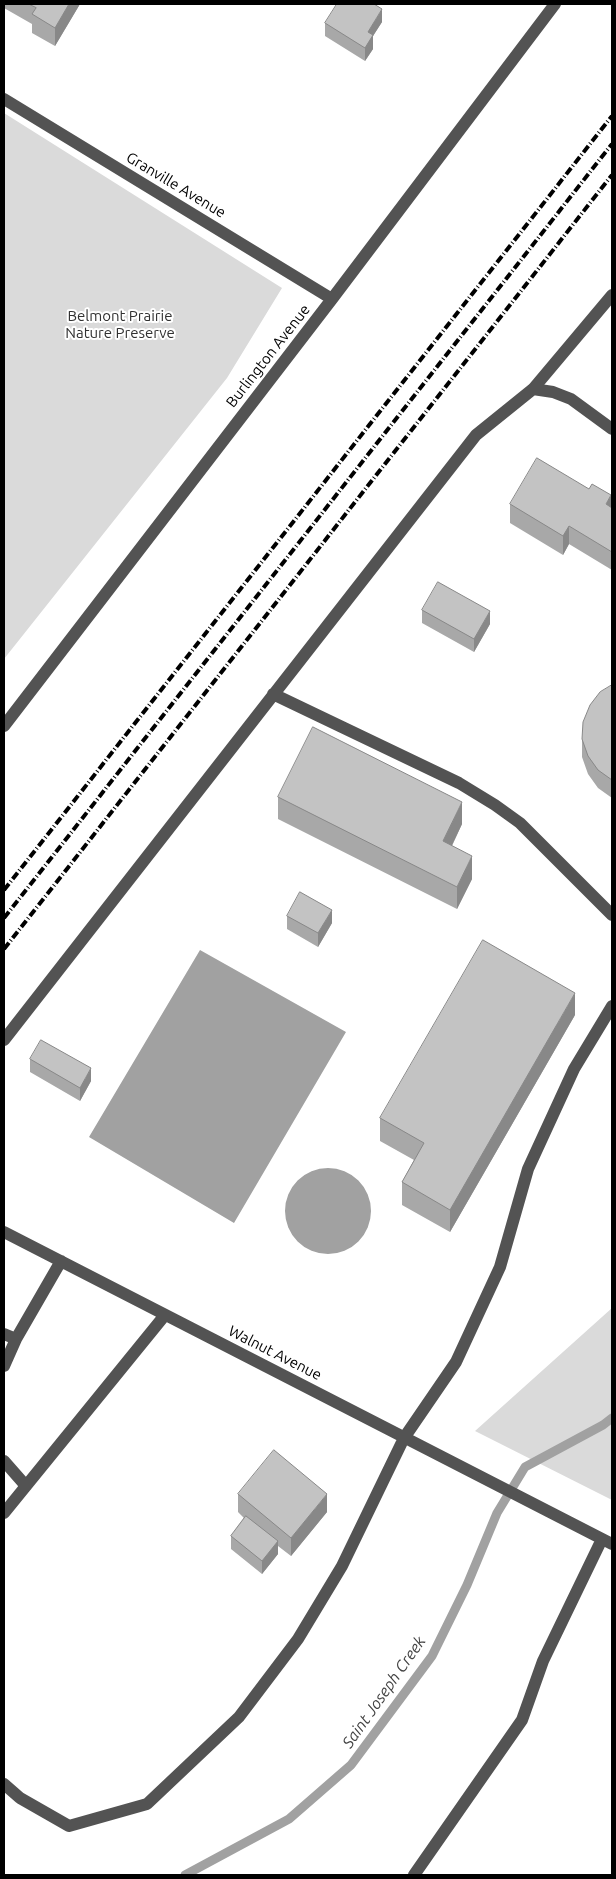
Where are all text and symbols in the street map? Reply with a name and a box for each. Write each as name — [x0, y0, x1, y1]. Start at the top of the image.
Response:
street label: Granville Avenue — [123, 148, 229, 222]
street label: Burlington Avenue — [222, 301, 314, 411]
park label: Belmont Prairie Nature Preserve — [65, 307, 175, 342]
street label: Walnut Avenue — [225, 1322, 325, 1384]
water label: Saint Joseph Creek — [338, 1632, 430, 1752]

